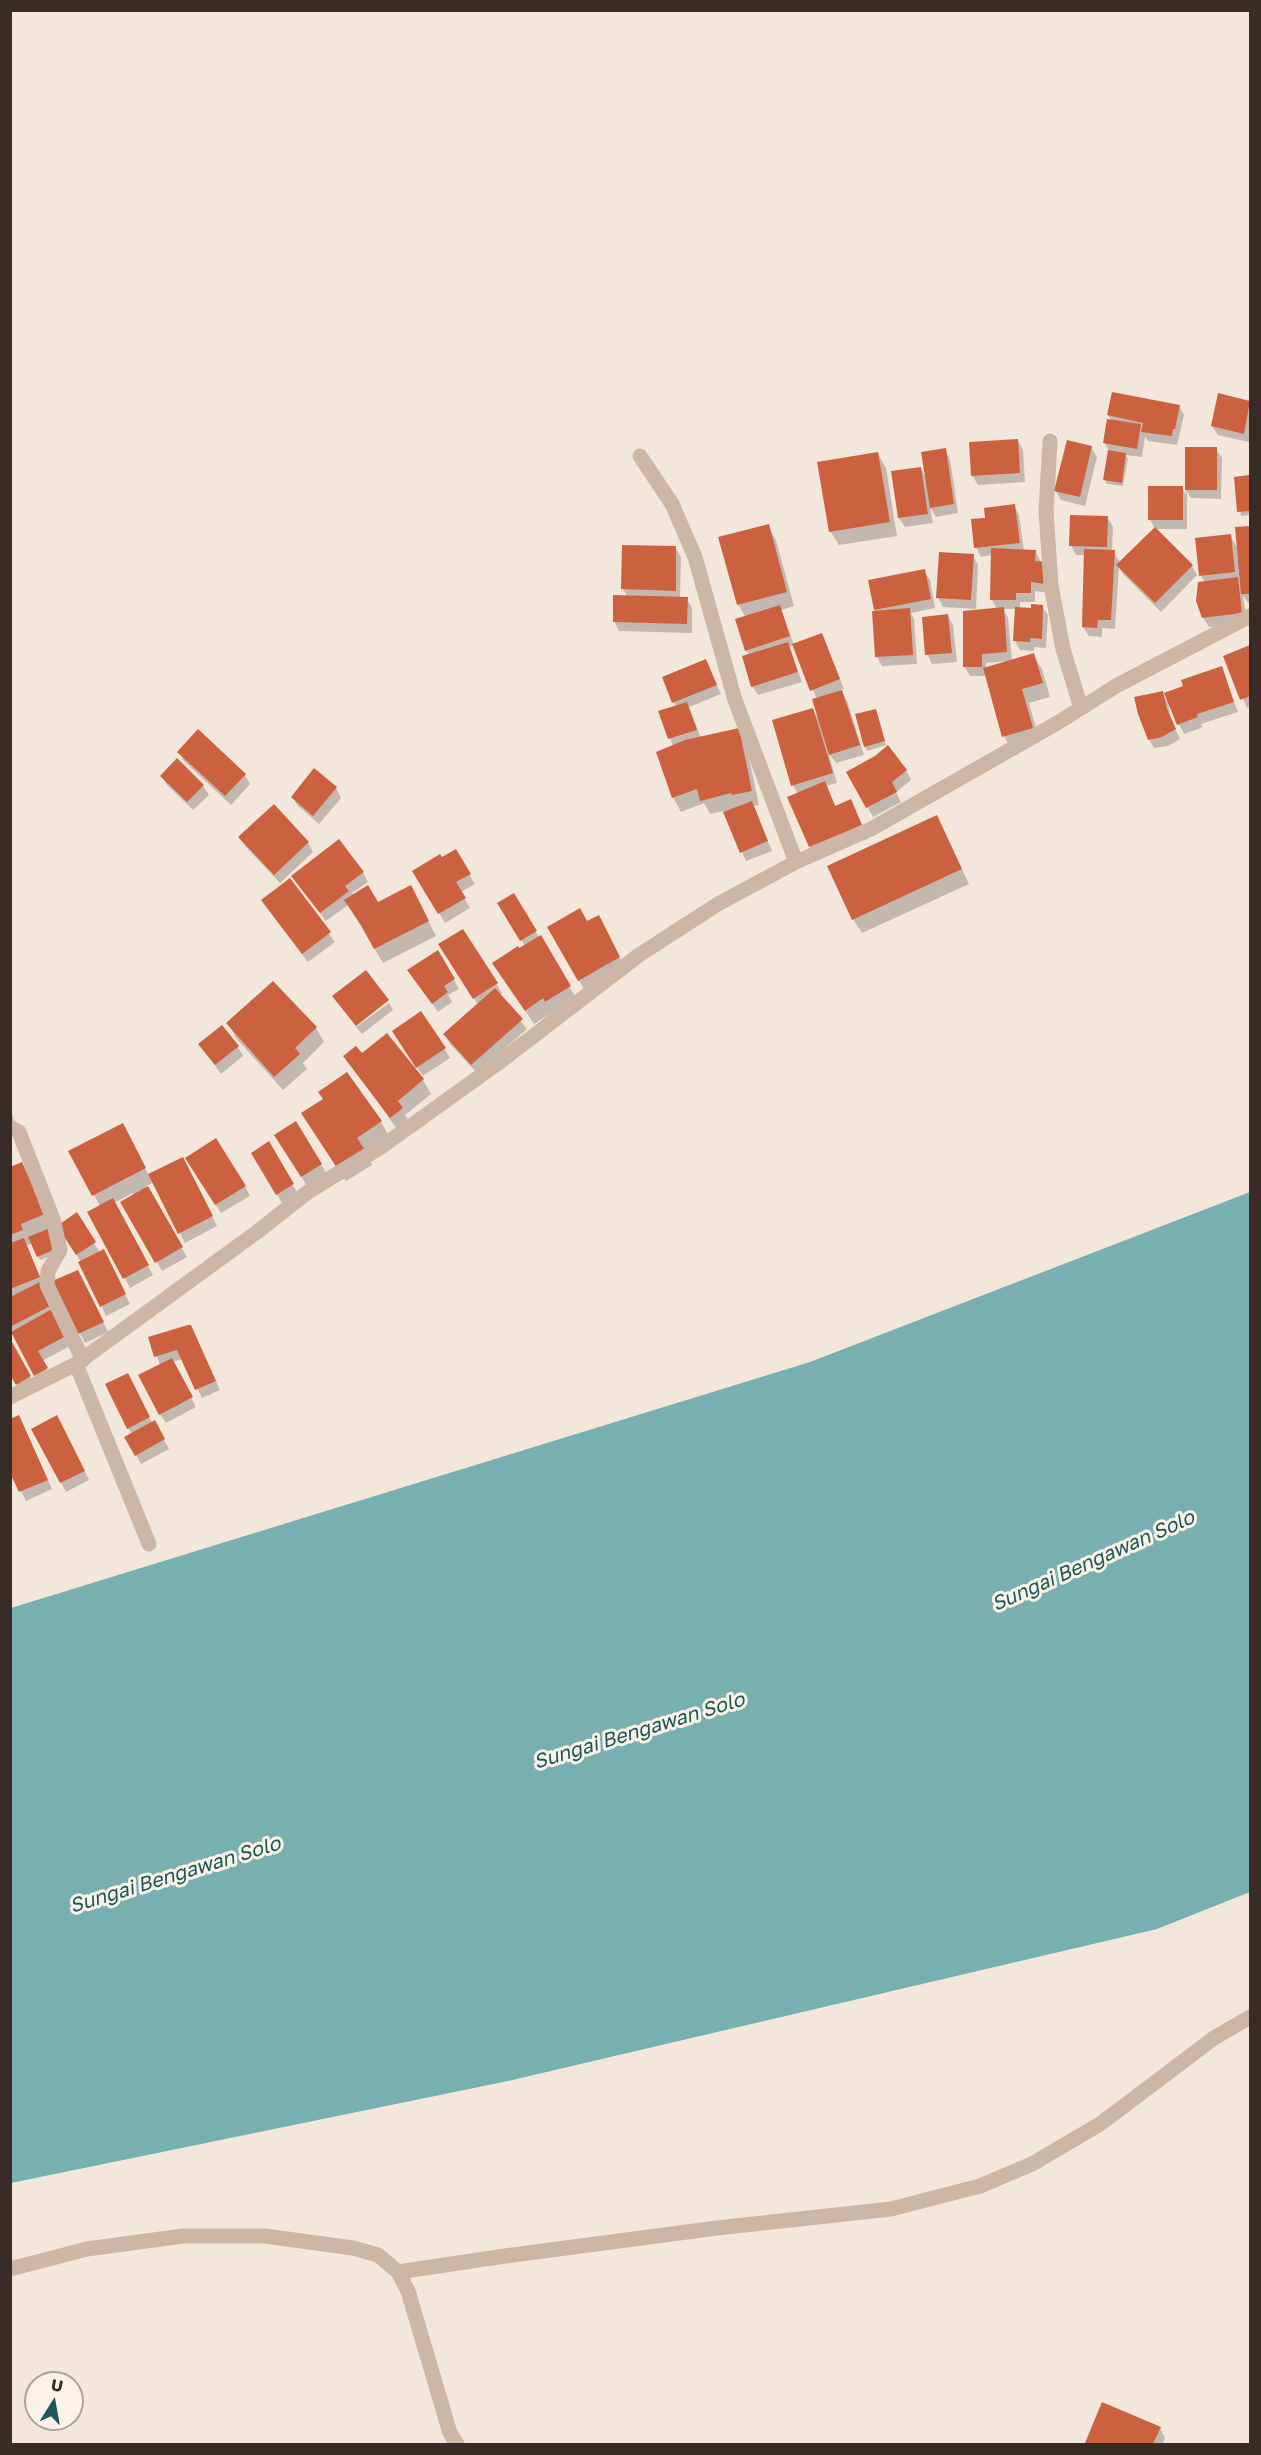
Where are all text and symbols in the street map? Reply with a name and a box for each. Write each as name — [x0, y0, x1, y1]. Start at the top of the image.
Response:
water label: Sungai Bengawan Solo — [988, 1505, 1198, 1617]
water label: Sungai Bengawan Solo — [531, 1687, 747, 1775]
water label: Sungai Bengawan Solo — [67, 1831, 283, 1919]
north arrow — [24, 2371, 84, 2431]
text: U — [49, 2374, 65, 2396]

